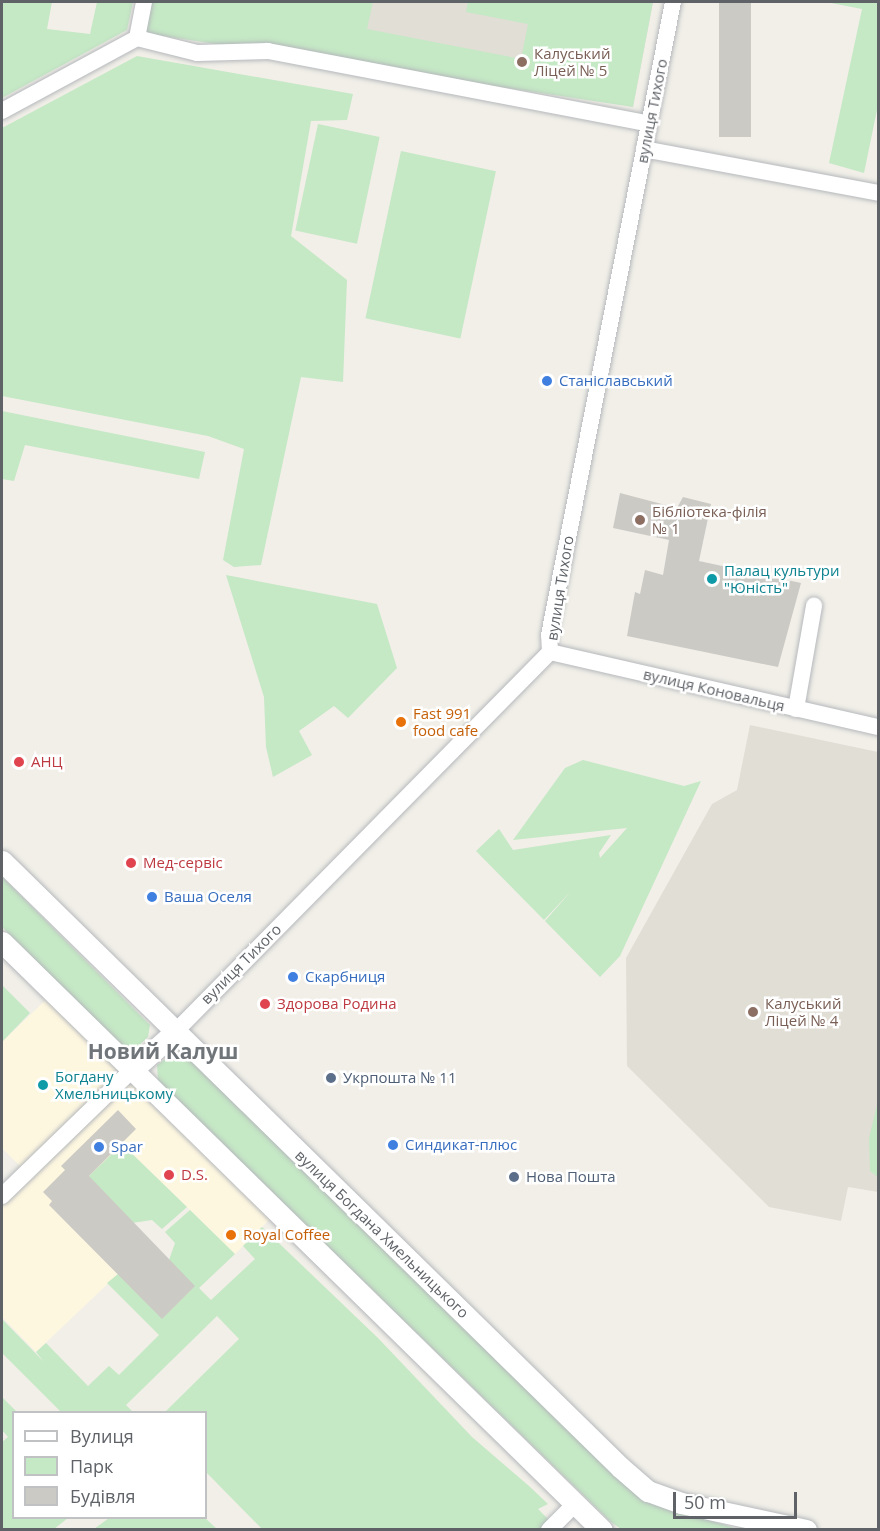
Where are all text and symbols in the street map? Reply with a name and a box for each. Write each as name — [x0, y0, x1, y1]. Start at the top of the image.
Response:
place label: Калуський Ліцей № 5 — [534, 44, 610, 79]
marker: Калуський Ліцей № 5 — [515, 55, 529, 69]
street label: вулиця Тихого — [633, 57, 671, 165]
place label: Станіславський — [559, 372, 673, 390]
marker: Станіславський — [540, 374, 554, 388]
place label: Бібліотека-філія № 1 — [652, 502, 767, 537]
marker: Бібліотека-філія № 1 — [633, 513, 647, 527]
street label: вулиця Тихого — [543, 534, 577, 642]
place label: Палац культури "Юність" — [724, 561, 839, 596]
marker: Палац культури "Юність" — [705, 572, 719, 586]
street label: вулиця Коновальця — [642, 665, 786, 715]
place label: Fast 991 food cafe — [413, 704, 478, 739]
marker: Fast 991 food cafe — [394, 715, 408, 729]
place label: АНЦ — [31, 753, 63, 771]
marker: АНЦ — [12, 755, 26, 769]
place label: Мед-сервіс — [143, 854, 223, 872]
marker: Мед-сервіс — [124, 856, 138, 870]
place label: Ваша Оселя — [164, 888, 252, 906]
marker: Ваша Оселя — [145, 890, 159, 904]
street label: вулиця Тихого — [197, 920, 285, 1008]
place label: Скарбниця — [305, 968, 385, 986]
marker: Скарбниця — [286, 970, 300, 984]
place label: Калуський Ліцей № 4 — [765, 994, 841, 1029]
place label: Здорова Родина — [277, 995, 396, 1013]
marker: Здорова Родина — [258, 997, 272, 1011]
marker: Калуський Ліцей № 4 — [746, 1005, 760, 1019]
district label: Новий Калуш — [88, 1038, 238, 1064]
place label: Богдану Хмельницькому — [55, 1067, 173, 1102]
place label: Укрпошта № 11 — [343, 1069, 456, 1087]
marker: Укрпошта № 11 — [324, 1071, 338, 1085]
marker: Богдану Хмельницькому — [36, 1078, 50, 1092]
place label: Синдикат-плюс — [405, 1136, 517, 1154]
place label: Spar — [111, 1138, 143, 1156]
marker: Синдикат-плюс — [386, 1138, 400, 1152]
marker: Spar — [92, 1140, 106, 1154]
street label: вулиця Богдана Хмельницького — [292, 1146, 472, 1322]
place label: D.S. — [181, 1166, 208, 1184]
marker: D.S. — [162, 1168, 176, 1182]
place label: Нова Пошта — [526, 1168, 616, 1186]
marker: Нова Пошта — [507, 1170, 521, 1184]
place label: Royal Coffee — [243, 1226, 330, 1244]
marker: Royal Coffee — [224, 1228, 238, 1242]
legend — [12, 1411, 207, 1519]
text: Вулиця — [70, 1424, 134, 1448]
text: Парк — [70, 1454, 113, 1478]
scale bar — [676, 1480, 800, 1518]
text: Будівля — [70, 1484, 136, 1508]
text: 50 m — [684, 1490, 726, 1514]

